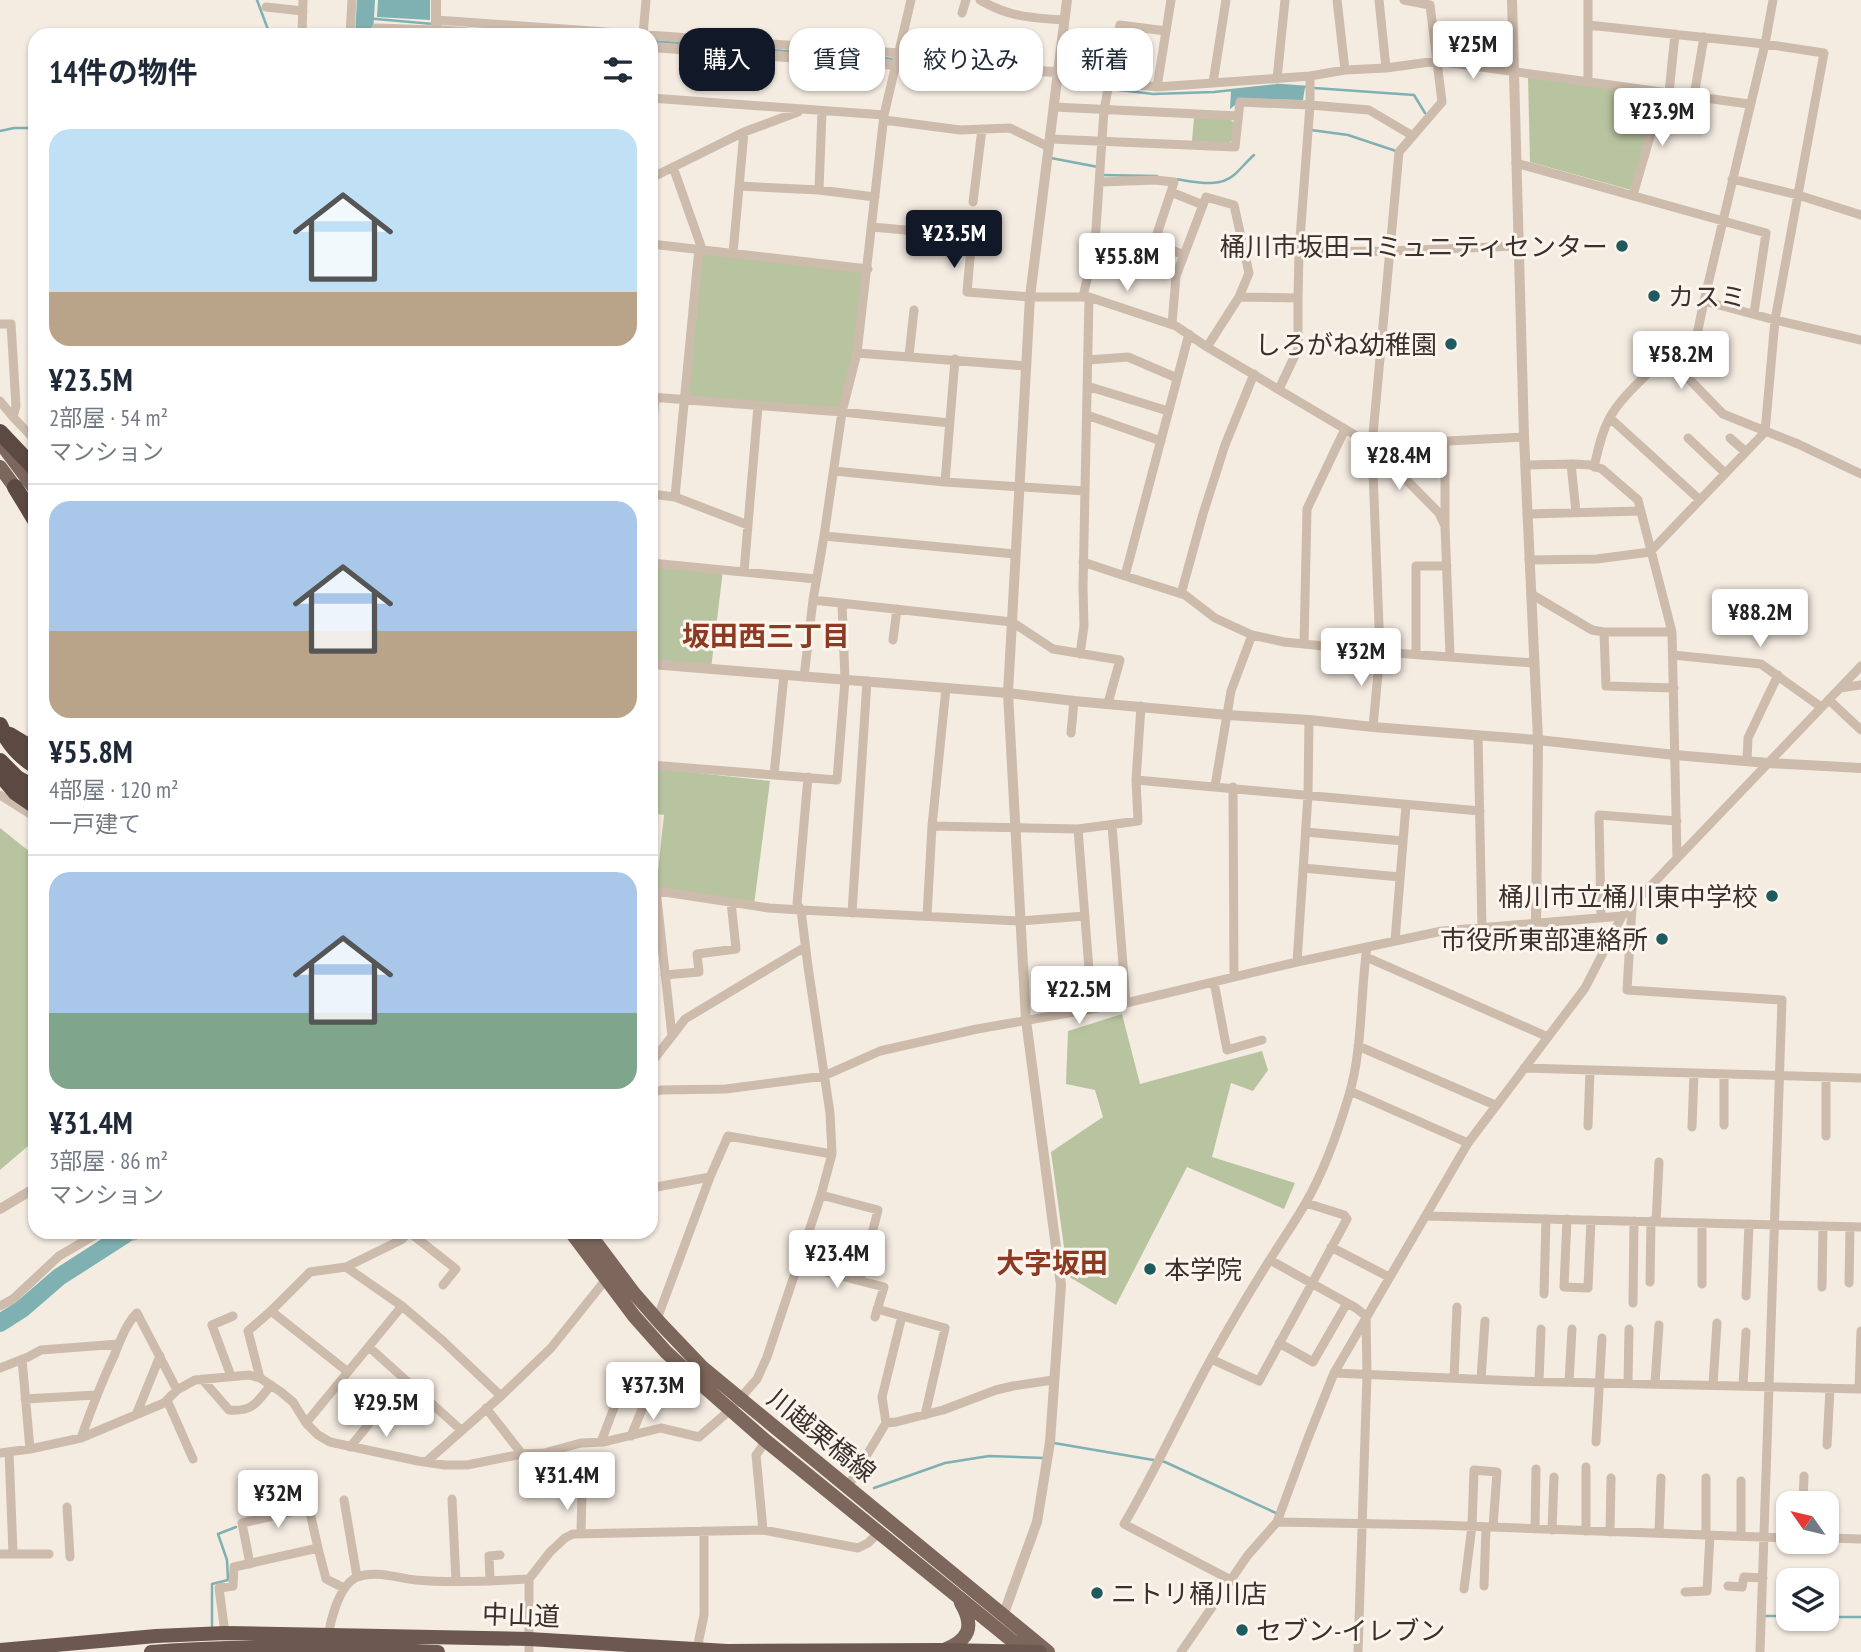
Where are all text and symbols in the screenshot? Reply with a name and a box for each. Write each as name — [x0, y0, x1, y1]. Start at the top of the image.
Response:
pin: ¥25M — [1432, 22, 1514, 81]
chip: 購入 — [679, 28, 775, 91]
chip: 賃貸 — [789, 28, 885, 91]
chip: 絞り込み — [899, 28, 1043, 91]
chip: 新着 — [1057, 28, 1153, 91]
text: ¥25M — [1449, 29, 1497, 58]
icon: filters — [599, 51, 637, 89]
text: 14件の物件 — [49, 52, 198, 91]
pin: ¥23.9M — [1605, 88, 1719, 148]
text: ¥23.9M — [1630, 96, 1694, 125]
icon: home — [280, 174, 406, 300]
pin: ¥23.5M — [897, 210, 1011, 270]
text: ¥23.5M — [922, 218, 986, 247]
place label: 桶川市坂田コミュニティセンター — [1220, 230, 1608, 263]
pin: ¥55.8M — [1070, 233, 1184, 293]
marker: 桶川市坂田コミュニティセンター — [1614, 238, 1630, 254]
text: ¥55.8M — [1095, 241, 1159, 270]
place label: カスミ — [1668, 280, 1746, 313]
marker: カスミ — [1646, 288, 1662, 304]
place label: しろがね幼稚園 — [1255, 328, 1437, 361]
pin: ¥58.2M — [1624, 332, 1738, 391]
marker: しろがね幼稚園 — [1443, 336, 1459, 352]
text: ¥58.2M — [1649, 339, 1713, 368]
text: ¥23.5M — [49, 360, 133, 399]
text: 2部屋 · 54 m² — [49, 403, 168, 432]
pin: ¥28.4M — [1342, 433, 1456, 492]
text: マンション — [49, 437, 164, 466]
text: ¥28.4M — [1367, 440, 1431, 469]
icon: home — [280, 546, 406, 672]
pin: ¥88.2M — [1703, 590, 1817, 649]
text: ¥88.2M — [1728, 597, 1792, 626]
district label: 坂田西三丁目 — [682, 617, 850, 654]
pin: ¥32M — [1320, 628, 1402, 688]
text: ¥32M — [1337, 636, 1385, 665]
text: ¥55.8M — [49, 732, 133, 771]
text: 4部屋 · 120 m² — [49, 775, 179, 804]
text: 一戸建て — [49, 809, 141, 838]
place label: 桶川市立桶川東中学校 — [1498, 880, 1758, 913]
marker: 桶川市立桶川東中学校 — [1764, 888, 1780, 904]
icon: home — [280, 917, 406, 1043]
place label: 市役所東部連絡所 — [1440, 923, 1648, 956]
marker: 市役所東部連絡所 — [1654, 931, 1670, 947]
pin: ¥22.5M — [1022, 967, 1136, 1026]
text: ¥22.5M — [1047, 974, 1111, 1003]
text: ¥31.4M — [49, 1103, 133, 1142]
text: 3部屋 · 86 m² — [49, 1146, 168, 1175]
text: マンション — [49, 1180, 164, 1209]
pin: ¥23.4M — [780, 1230, 894, 1290]
text: ¥23.4M — [805, 1238, 869, 1267]
district label: 大字坂田 — [996, 1244, 1108, 1281]
place label: 本学院 — [1164, 1253, 1242, 1286]
marker: 本学院 — [1142, 1261, 1158, 1277]
pin: ¥37.3M — [596, 1362, 710, 1422]
text: ¥37.3M — [622, 1370, 684, 1399]
pin: ¥29.5M — [329, 1380, 443, 1439]
street label: 川越栗橋線 — [761, 1381, 883, 1489]
text: ¥29.5M — [354, 1387, 418, 1416]
pin: ¥31.4M — [510, 1452, 624, 1512]
text: ¥31.4M — [535, 1460, 599, 1489]
pin: ¥32M — [237, 1470, 319, 1530]
text: ¥32M — [254, 1478, 302, 1507]
north arrow — [1776, 1491, 1839, 1554]
map controls — [1776, 1491, 1839, 1631]
button: layers — [1776, 1568, 1839, 1631]
place label: ニトリ桶川店 — [1111, 1577, 1267, 1610]
marker: ニトリ桶川店 — [1089, 1585, 1105, 1601]
street label: 中山道 — [481, 1597, 561, 1633]
place label: セブン-イレブン — [1256, 1614, 1446, 1647]
marker: セブン-イレブン — [1234, 1622, 1250, 1638]

